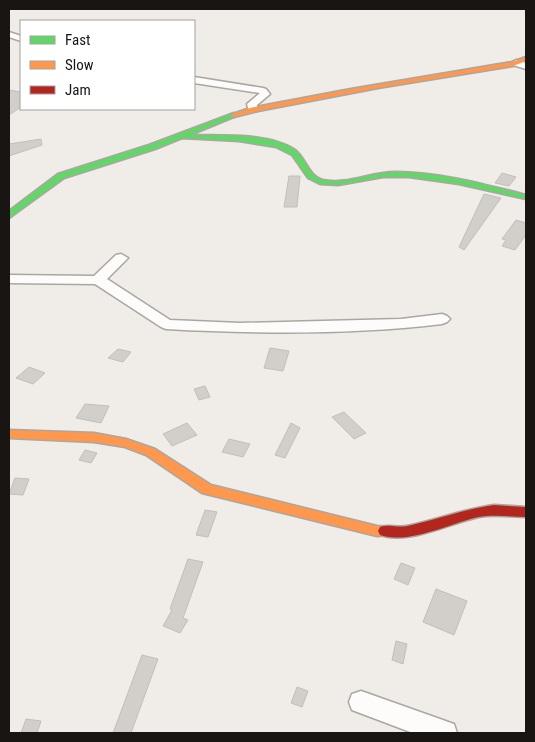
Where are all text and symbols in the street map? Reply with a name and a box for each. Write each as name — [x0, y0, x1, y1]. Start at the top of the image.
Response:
legend — [20, 20, 195, 110]
text: Fast — [65, 31, 90, 49]
text: Slow — [65, 56, 94, 74]
text: Jam — [65, 81, 91, 99]

